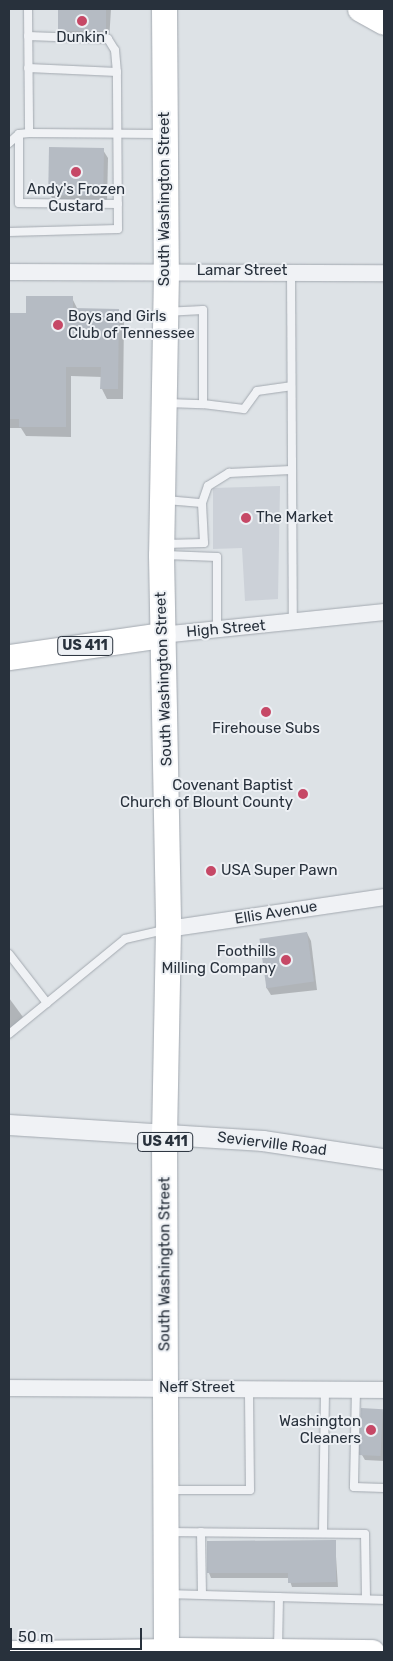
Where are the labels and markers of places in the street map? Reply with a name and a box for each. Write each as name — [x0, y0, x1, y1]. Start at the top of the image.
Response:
marker: Dunkin' — [76, 15, 88, 27]
place label: Dunkin' — [56, 29, 108, 47]
marker: Andy's Frozen Custard — [70, 166, 82, 178]
place label: Andy's Frozen Custard — [27, 180, 125, 215]
place label: Boys and Girls Club of Tennessee — [68, 307, 196, 342]
marker: Boys and Girls Club of Tennessee — [52, 319, 64, 331]
place label: The Market — [256, 509, 333, 527]
marker: The Market — [240, 512, 252, 524]
marker: Firehouse Subs — [260, 706, 272, 718]
place label: Firehouse Subs — [212, 720, 320, 738]
place label: Covenant Baptist Church of Blount County — [120, 776, 293, 811]
marker: Covenant Baptist Church of Blount County — [297, 788, 309, 800]
place label: USA Super Pawn — [221, 862, 338, 880]
marker: USA Super Pawn — [205, 865, 217, 877]
place label: Foothills Milling Company — [162, 942, 276, 977]
marker: Foothills Milling Company — [280, 954, 292, 966]
place label: Washington Cleaners — [279, 1412, 361, 1447]
marker: Washington Cleaners — [365, 1424, 377, 1436]

